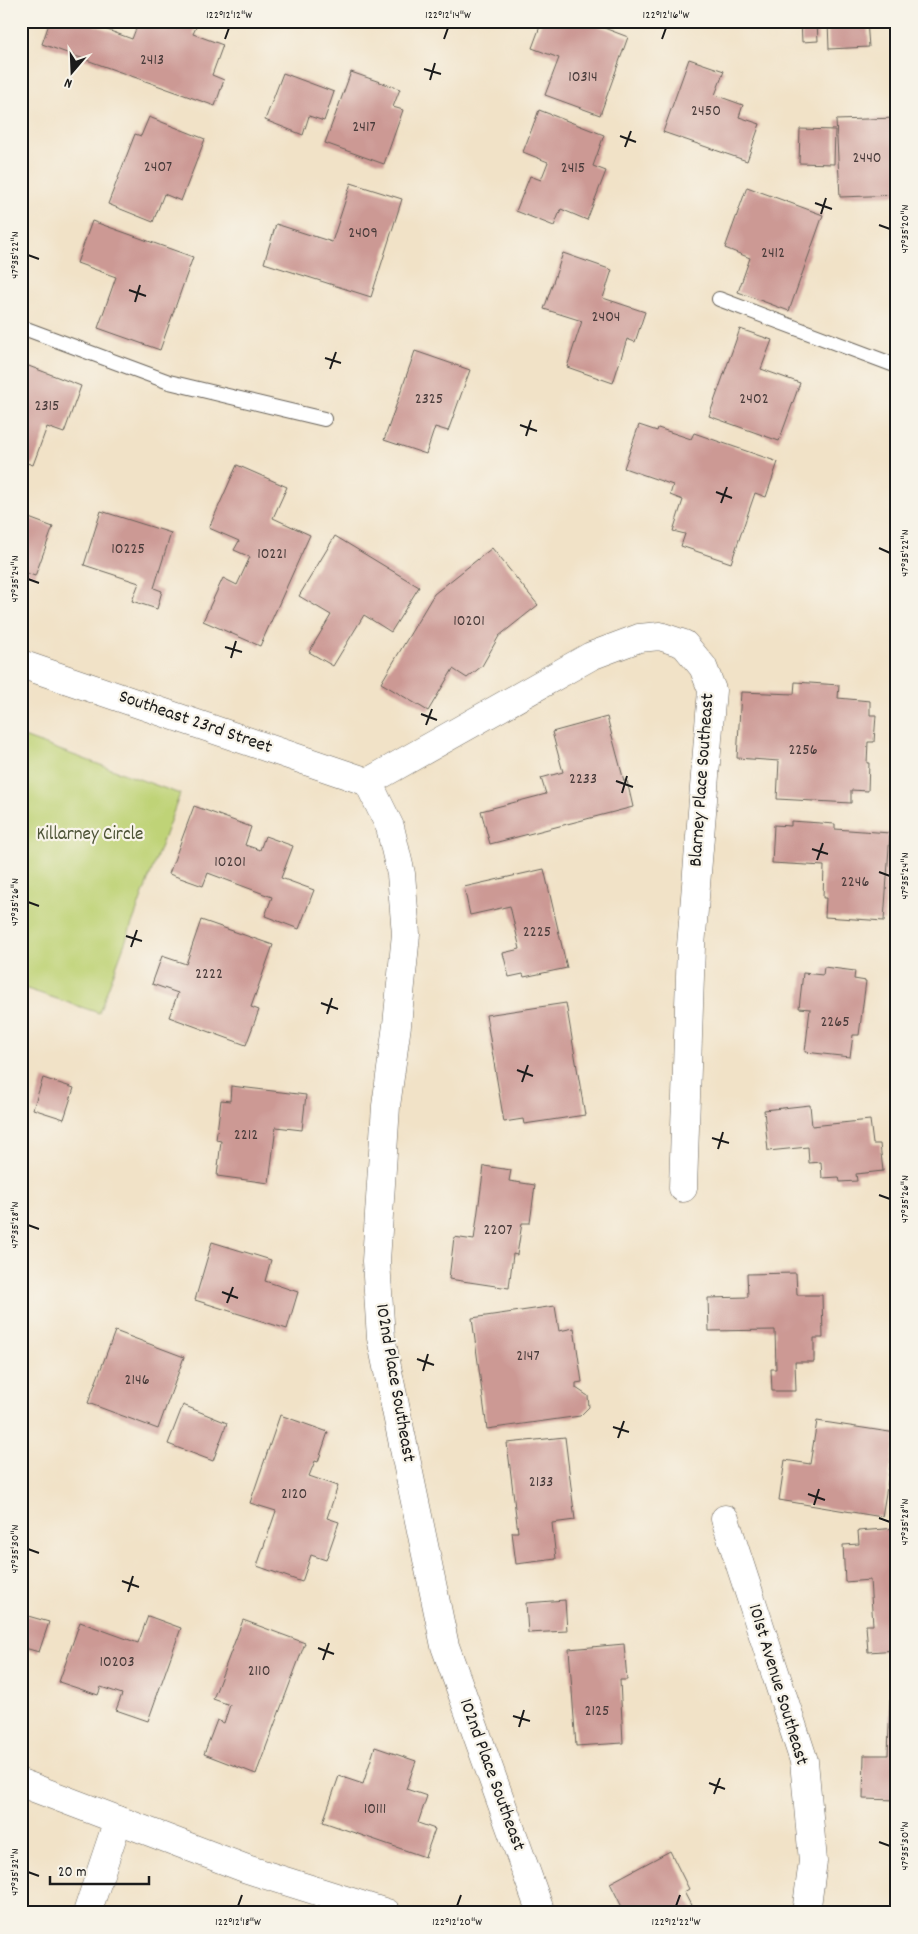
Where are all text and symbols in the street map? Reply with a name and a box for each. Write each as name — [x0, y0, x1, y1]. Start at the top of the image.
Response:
text: 122°12'12"W — [206, 7, 252, 24]
text: 122°12'14"W — [425, 7, 471, 24]
text: 122°12'16"W — [643, 7, 690, 24]
north arrow — [48, 48, 98, 98]
house number: 2413 — [140, 49, 164, 72]
house number: 10314 — [568, 66, 598, 89]
text: N — [62, 72, 75, 93]
house number: 2450 — [691, 100, 721, 123]
house number: 2417 — [352, 116, 376, 139]
house number: 2440 — [853, 147, 882, 170]
house number: 2407 — [144, 156, 172, 179]
house number: 2415 — [561, 157, 585, 180]
text: 47°35'20"N — [897, 205, 914, 253]
house number: 2409 — [348, 222, 378, 245]
text: 47°35'22"N — [7, 231, 24, 279]
house number: 2412 — [761, 242, 785, 265]
house number: 2404 — [592, 306, 621, 329]
house number: 2325 — [415, 388, 443, 411]
house number: 2402 — [739, 388, 769, 411]
house number: 2315 — [34, 395, 60, 418]
text: 47°35'22"N — [897, 529, 914, 577]
house number: 10225 — [111, 538, 145, 561]
house number: 10221 — [257, 543, 287, 566]
text: 47°35'24"N — [7, 555, 24, 603]
house number: 10201 — [453, 610, 485, 633]
street label: Southeast 23rd Street — [115, 684, 275, 762]
street label: Blarney Place Southeast — [683, 692, 723, 868]
house number: 2256 — [788, 739, 818, 762]
house number: 2233 — [569, 768, 597, 791]
park label: Killarney Circle — [37, 822, 143, 849]
house number: 10201 — [214, 851, 246, 874]
text: 47°35'24"N — [897, 852, 914, 900]
house number: 2246 — [841, 871, 869, 894]
text: 47°35'26"N — [7, 878, 24, 926]
house number: 2225 — [523, 921, 551, 944]
house number: 2222 — [195, 963, 223, 986]
house number: 2265 — [820, 1011, 850, 1034]
house number: 2212 — [234, 1124, 258, 1147]
text: 47°35'26"N — [897, 1175, 914, 1223]
text: 47°35'28"N — [7, 1201, 24, 1248]
house number: 2207 — [484, 1219, 512, 1242]
street label: 102nd Place Southeast — [367, 1302, 421, 1464]
house number: 2147 — [516, 1345, 540, 1368]
house number: 2146 — [125, 1369, 150, 1392]
house number: 2133 — [529, 1471, 553, 1494]
house number: 2120 — [281, 1483, 307, 1506]
text: 47°35'28"N — [897, 1498, 914, 1545]
text: 47°35'30"N — [7, 1525, 24, 1573]
street label: 101st Avenue Southeast — [740, 1601, 814, 1769]
house number: 10203 — [99, 1651, 135, 1674]
house number: 2110 — [248, 1660, 270, 1683]
street label: 102nd Place Southeast — [451, 1695, 531, 1855]
house number: 2125 — [585, 1700, 609, 1723]
house number: 10111 — [364, 1798, 386, 1821]
text: 47°35'30"N — [897, 1822, 914, 1870]
text: 47°35'32"N — [7, 1848, 24, 1896]
scale bar — [50, 1854, 149, 1886]
text: 20 m — [58, 1862, 86, 1884]
text: 122°12'18"W — [215, 1914, 261, 1931]
text: 122°12'20"W — [432, 1914, 482, 1931]
text: 122°12'22"W — [652, 1914, 701, 1931]

